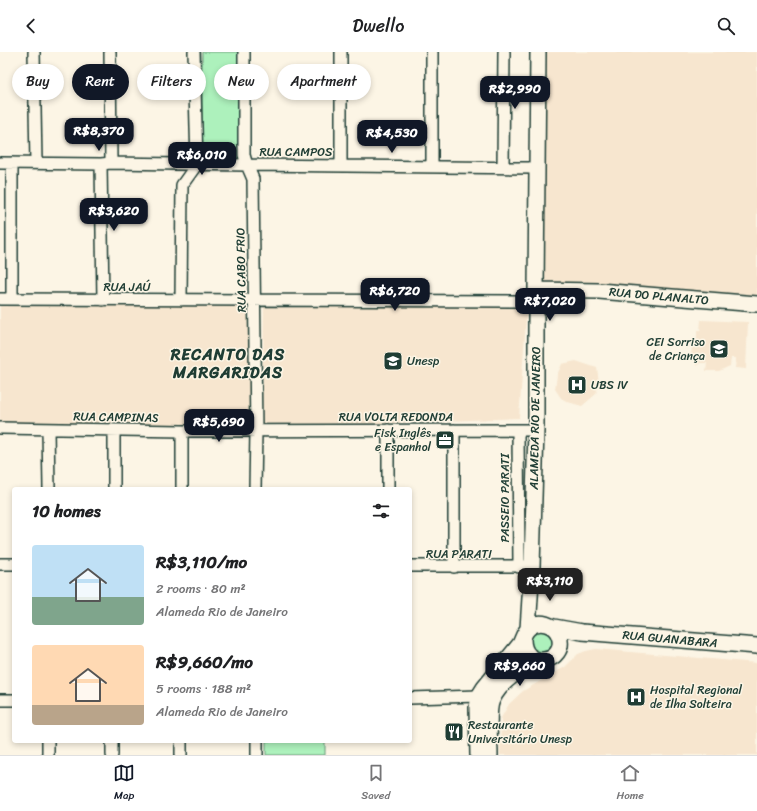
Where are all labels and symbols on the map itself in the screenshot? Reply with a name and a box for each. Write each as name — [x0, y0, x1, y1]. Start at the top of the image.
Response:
pin: R$2,990 — [478, 76, 552, 110]
pin: R$8,370 — [62, 118, 136, 152]
pin: R$4,530 — [355, 120, 429, 154]
street label: RUA CAMPOS — [259, 141, 333, 163]
pin: R$6,010 — [165, 142, 239, 176]
pin: R$3,620 — [77, 198, 151, 232]
street label: RUA CABO FRIO — [229, 227, 253, 313]
street label: RUA JAÚ — [104, 276, 152, 298]
pin: R$6,720 — [358, 278, 432, 312]
street label: RUA DO PLANALTO — [608, 281, 710, 311]
pin: R$7,020 — [513, 288, 587, 322]
place label: CEI Sorriso de Criança — [646, 331, 705, 367]
school or university icon: CEI Sorriso de Criança — [708, 338, 730, 360]
district label: RECANTO DAS MARGARIDAS — [170, 340, 285, 387]
street label: ALAMEDA RIO DE JANEIRO — [523, 346, 547, 491]
school or university icon: Unesp — [382, 350, 404, 372]
place label: Unesp — [407, 350, 440, 372]
hospital icon: UBS IV — [566, 374, 588, 396]
place label: UBS IV — [591, 374, 629, 396]
street label: RUA CAMPINAS — [73, 405, 159, 429]
street label: RUA VOLTA REDONDA — [339, 406, 453, 428]
pin: R$5,690 — [182, 409, 256, 443]
place label: Fisk Inglês e Espanhol — [374, 422, 432, 458]
office icon: Fisk Inglês e Espanhol — [434, 429, 456, 451]
street label: PASSEIO PARATI — [494, 452, 516, 543]
street label: RUA PARATI — [426, 543, 492, 565]
pin: R$3,110 — [513, 568, 587, 602]
street label: RUA GUANABARA — [622, 624, 719, 654]
pin: R$9,660 — [483, 653, 557, 687]
place label: Hospital Regional de Ilha Solteira — [650, 679, 742, 715]
hospital icon: Hospital Regional de Ilha Solteira — [625, 686, 647, 708]
place label: Restaurante Universitário Unesp — [468, 714, 573, 750]
restaurant icon: Restaurante Universitário Unesp — [443, 721, 465, 743]

